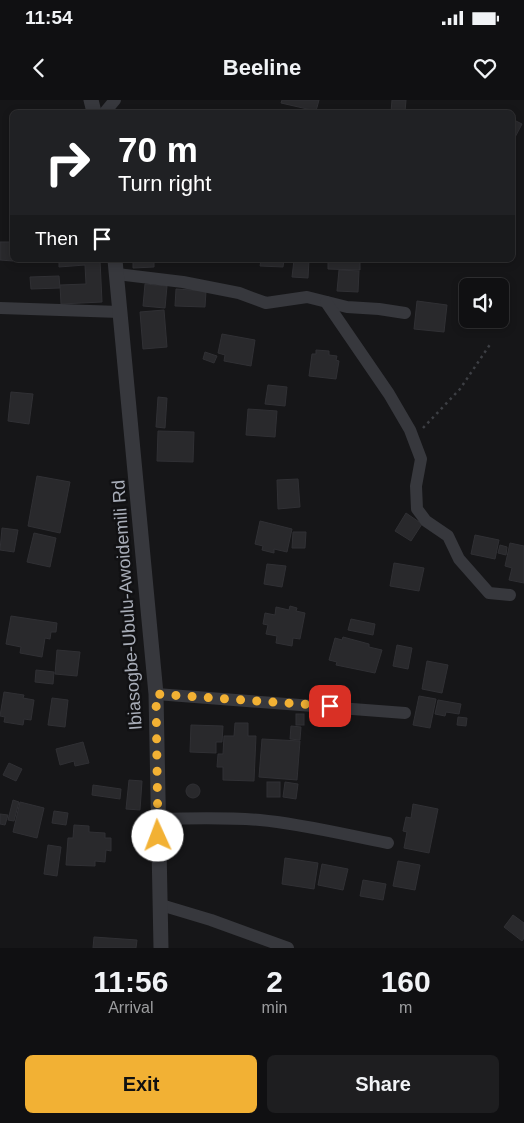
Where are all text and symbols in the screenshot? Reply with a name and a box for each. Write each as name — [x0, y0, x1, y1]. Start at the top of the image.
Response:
text: 11:54 — [25, 7, 73, 28]
icon: back — [25, 54, 53, 82]
icon: heart — [471, 54, 499, 82]
text: Beeline — [223, 55, 301, 80]
icon: right — [35, 130, 100, 195]
text: 70 m — [118, 130, 198, 169]
text: Turn right — [118, 171, 211, 196]
icon: arrive — [88, 225, 116, 253]
text: Then — [35, 228, 78, 249]
map controls — [459, 278, 509, 328]
button: sound — [459, 278, 509, 328]
street label: Ibiasogbe-Ubulu-Awoidemili Rd — [108, 479, 146, 731]
pin — [309, 685, 351, 727]
icon: arrive — [316, 692, 344, 720]
position arrow — [131, 809, 183, 861]
text: 11:56 — [93, 965, 168, 998]
text: 2 — [266, 965, 283, 998]
text: 160 — [381, 965, 431, 998]
text: Arrival — [108, 999, 153, 1016]
text: min — [262, 999, 287, 1016]
text: m — [399, 999, 412, 1016]
button: Exit — [25, 1055, 257, 1113]
button: Share — [267, 1055, 499, 1113]

